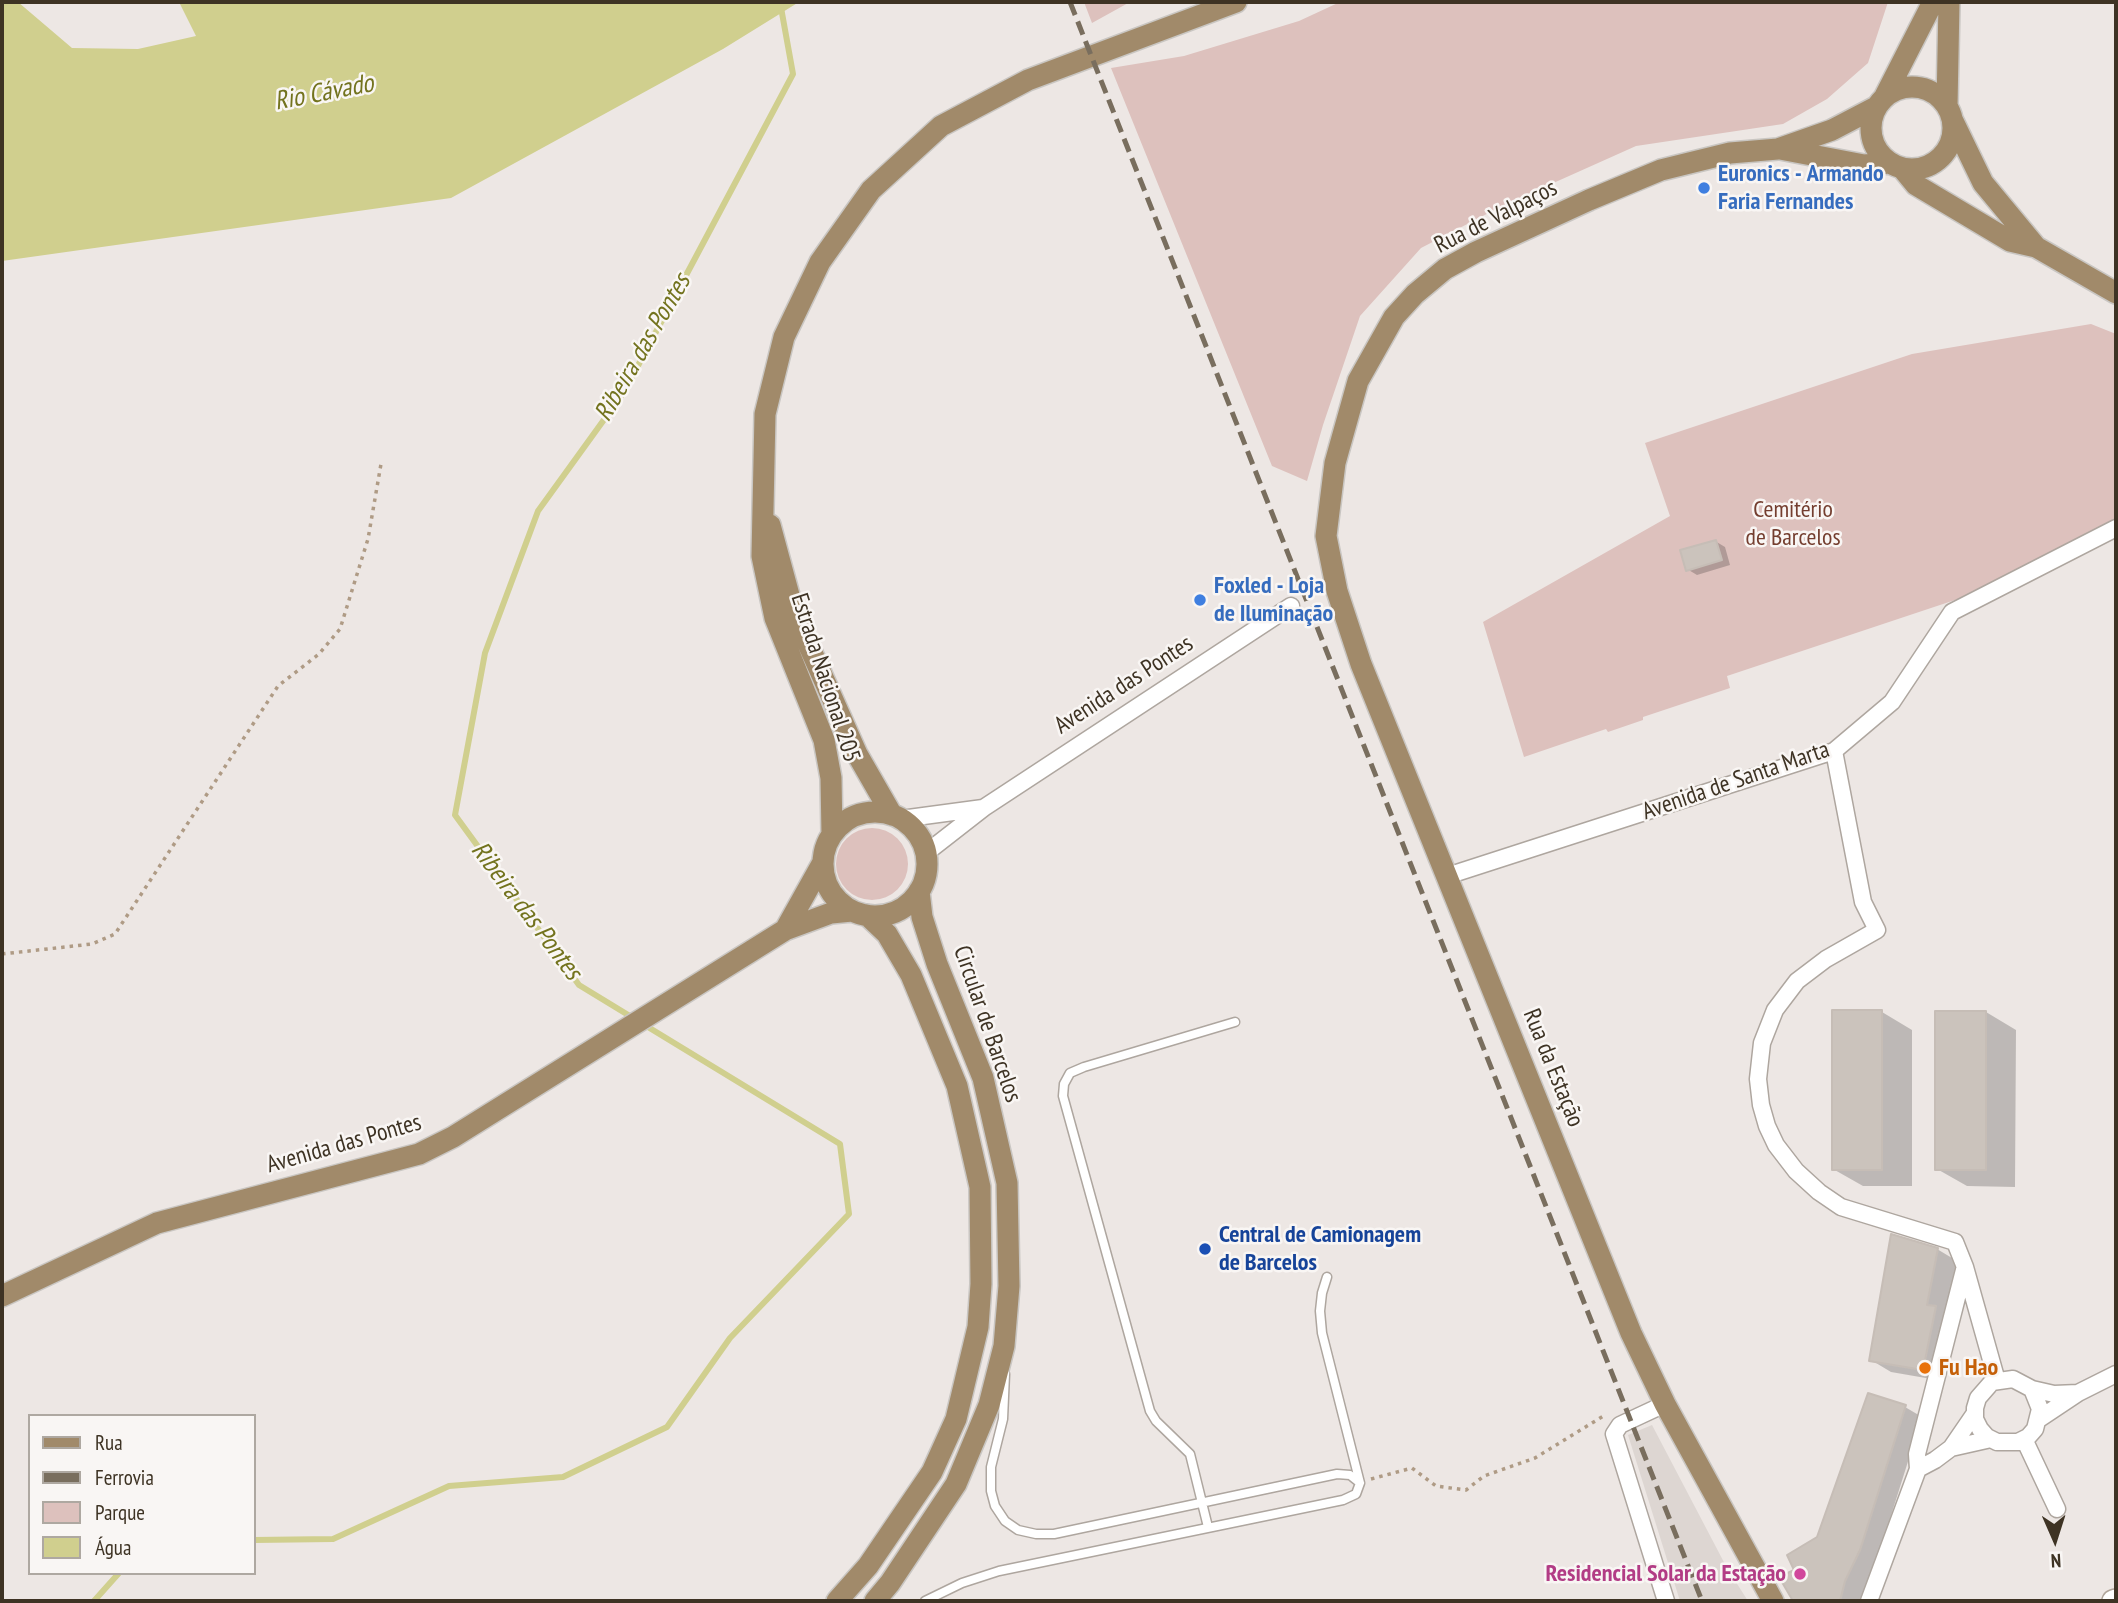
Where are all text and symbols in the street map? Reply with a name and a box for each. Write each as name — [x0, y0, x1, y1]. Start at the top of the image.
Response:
water label: Rio Cávado — [272, 68, 376, 118]
place label: Euronics - Armando Faria Fernandes — [1718, 160, 1884, 216]
street label: Rua de Valpaços — [1430, 174, 1562, 260]
marker: Euronics - Armando Faria Fernandes — [1696, 180, 1712, 196]
water label: Ribeira das Pontes — [588, 269, 698, 427]
park label: Cemitério de Barcelos — [1746, 496, 1840, 552]
place label: Foxled - Loja de Iluminação — [1214, 572, 1333, 628]
street label: Estrada Nacional 205 — [784, 590, 866, 766]
marker: Foxled - Loja de Iluminação — [1192, 592, 1208, 608]
street label: Avenida das Pontes — [1049, 630, 1199, 740]
street label: Avenida de Santa Marta — [1639, 735, 1833, 827]
water label: Ribeira das Pontes — [464, 836, 588, 986]
street label: Circular de Barcelos — [947, 942, 1027, 1106]
street label: Rua da Estação — [1516, 1005, 1590, 1131]
street label: Avenida das Pontes — [263, 1108, 425, 1180]
place label: Central de Camionagem de Barcelos — [1219, 1221, 1421, 1277]
marker: Central de Camionagem de Barcelos — [1197, 1241, 1213, 1257]
place label: Fu Hao — [1939, 1354, 1998, 1382]
marker: Fu Hao — [1917, 1360, 1933, 1376]
legend — [28, 1414, 256, 1575]
text: Rua — [95, 1429, 123, 1456]
text: Ferrovia — [95, 1464, 154, 1491]
text: Parque — [95, 1499, 145, 1526]
north arrow — [2020, 1505, 2090, 1575]
text: Água — [95, 1534, 131, 1561]
text: N — [2050, 1549, 2062, 1573]
place label: Residencial Solar da Estação — [1546, 1560, 1786, 1588]
marker: Residencial Solar da Estação — [1792, 1566, 1808, 1582]

